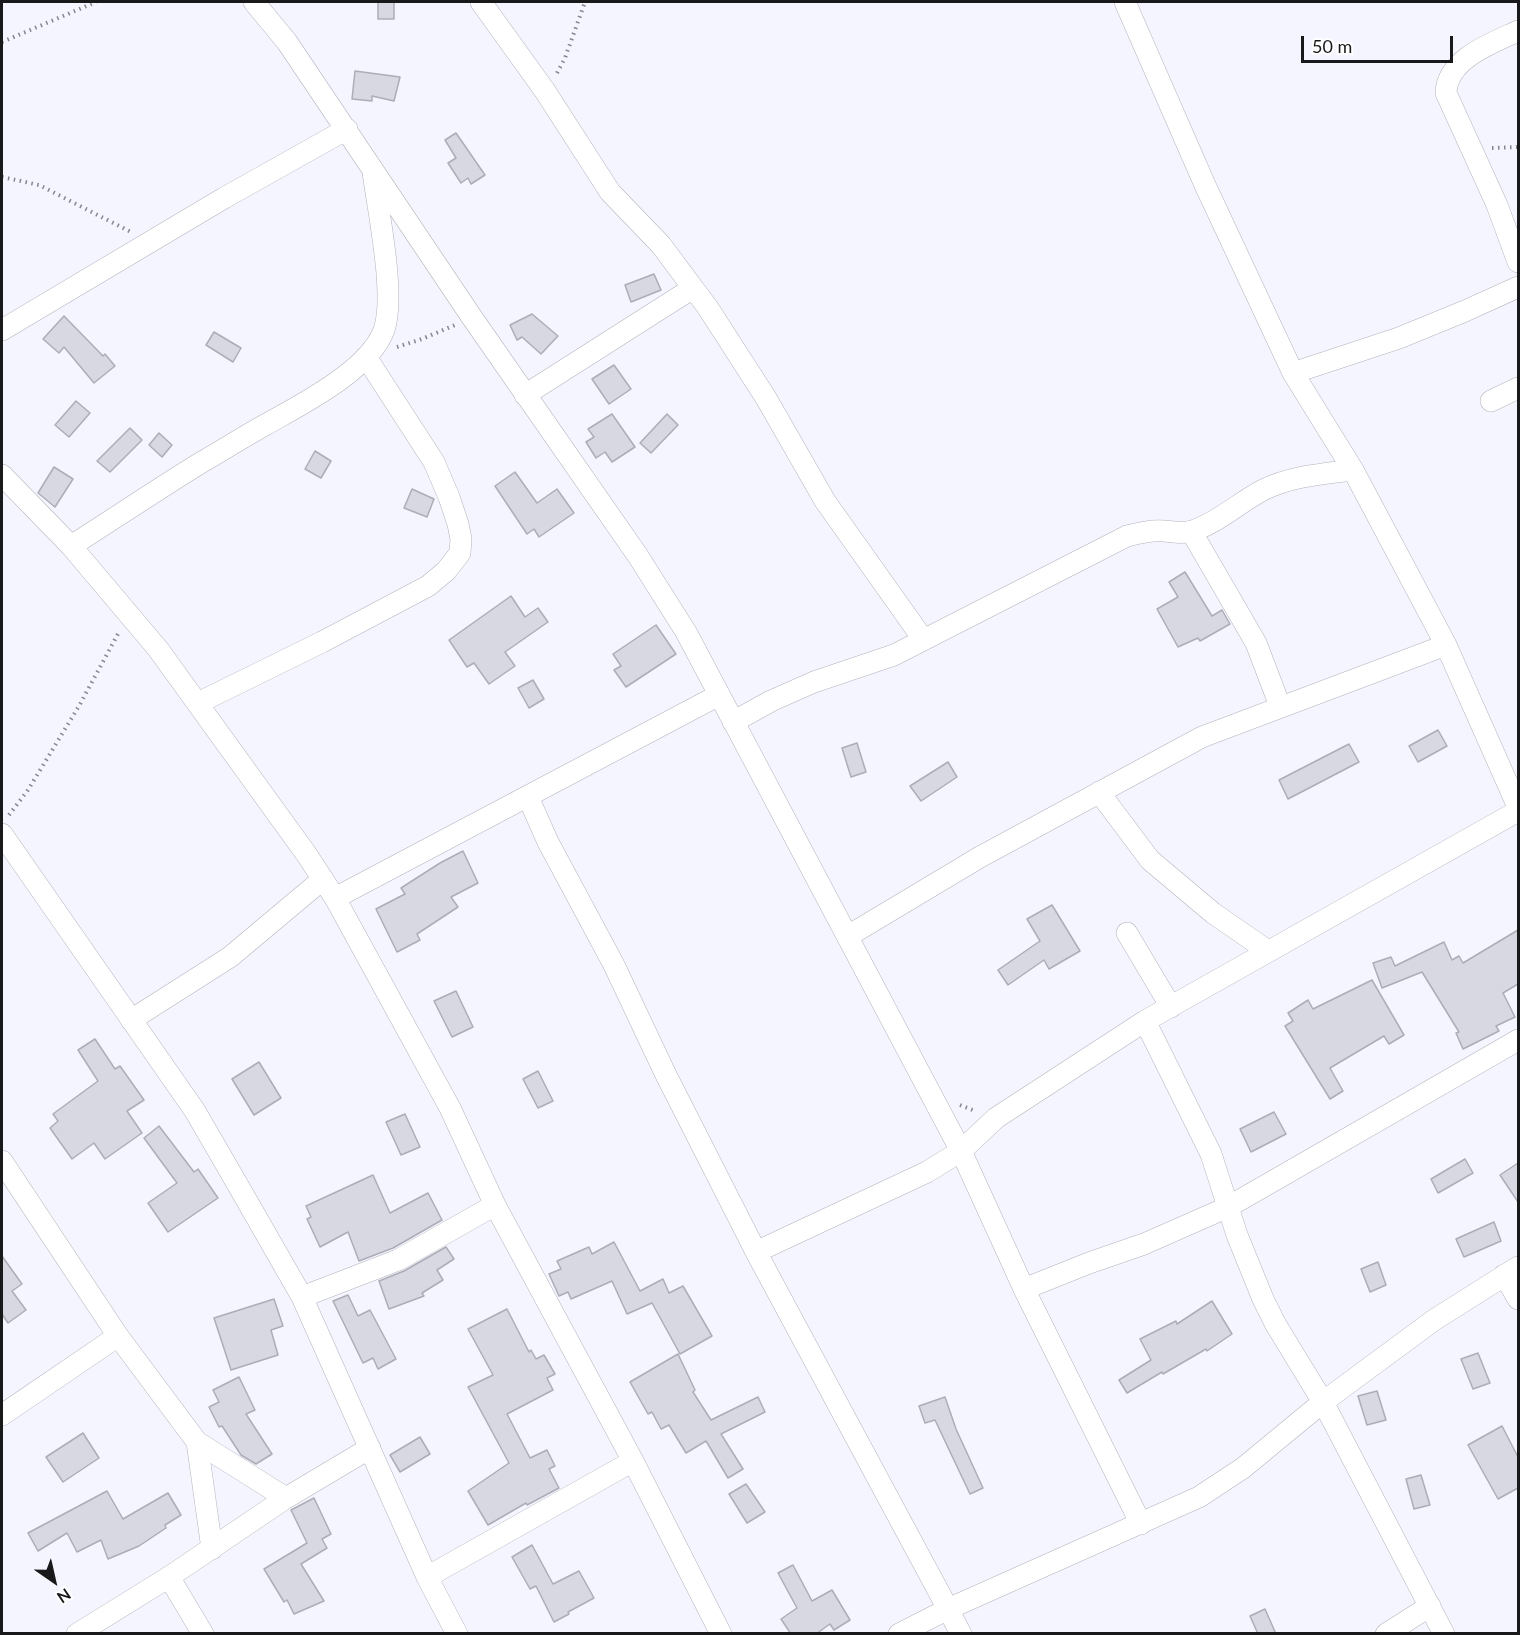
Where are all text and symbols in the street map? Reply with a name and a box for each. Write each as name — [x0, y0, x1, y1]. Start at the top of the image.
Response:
scale bar — [1304, 24, 1456, 62]
text: 50 m — [1312, 35, 1352, 57]
north arrow — [24, 1551, 84, 1611]
text: N — [54, 1585, 75, 1608]

